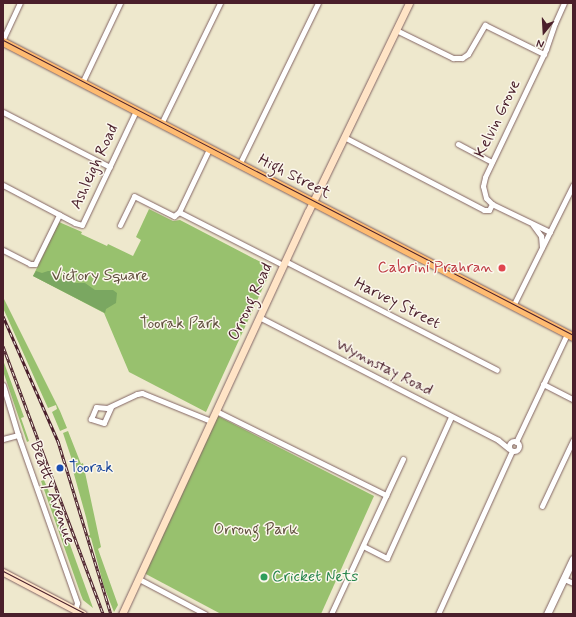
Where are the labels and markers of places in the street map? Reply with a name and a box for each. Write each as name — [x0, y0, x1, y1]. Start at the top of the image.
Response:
place label: Cabrini Prahran — [382, 258, 493, 278]
marker: Cabrini Prahran — [496, 262, 508, 274]
place label: Toorak — [69, 458, 113, 478]
marker: Toorak — [54, 462, 66, 474]
place label: Cricket Nets — [272, 567, 355, 587]
marker: Cricket Nets — [259, 572, 269, 582]

